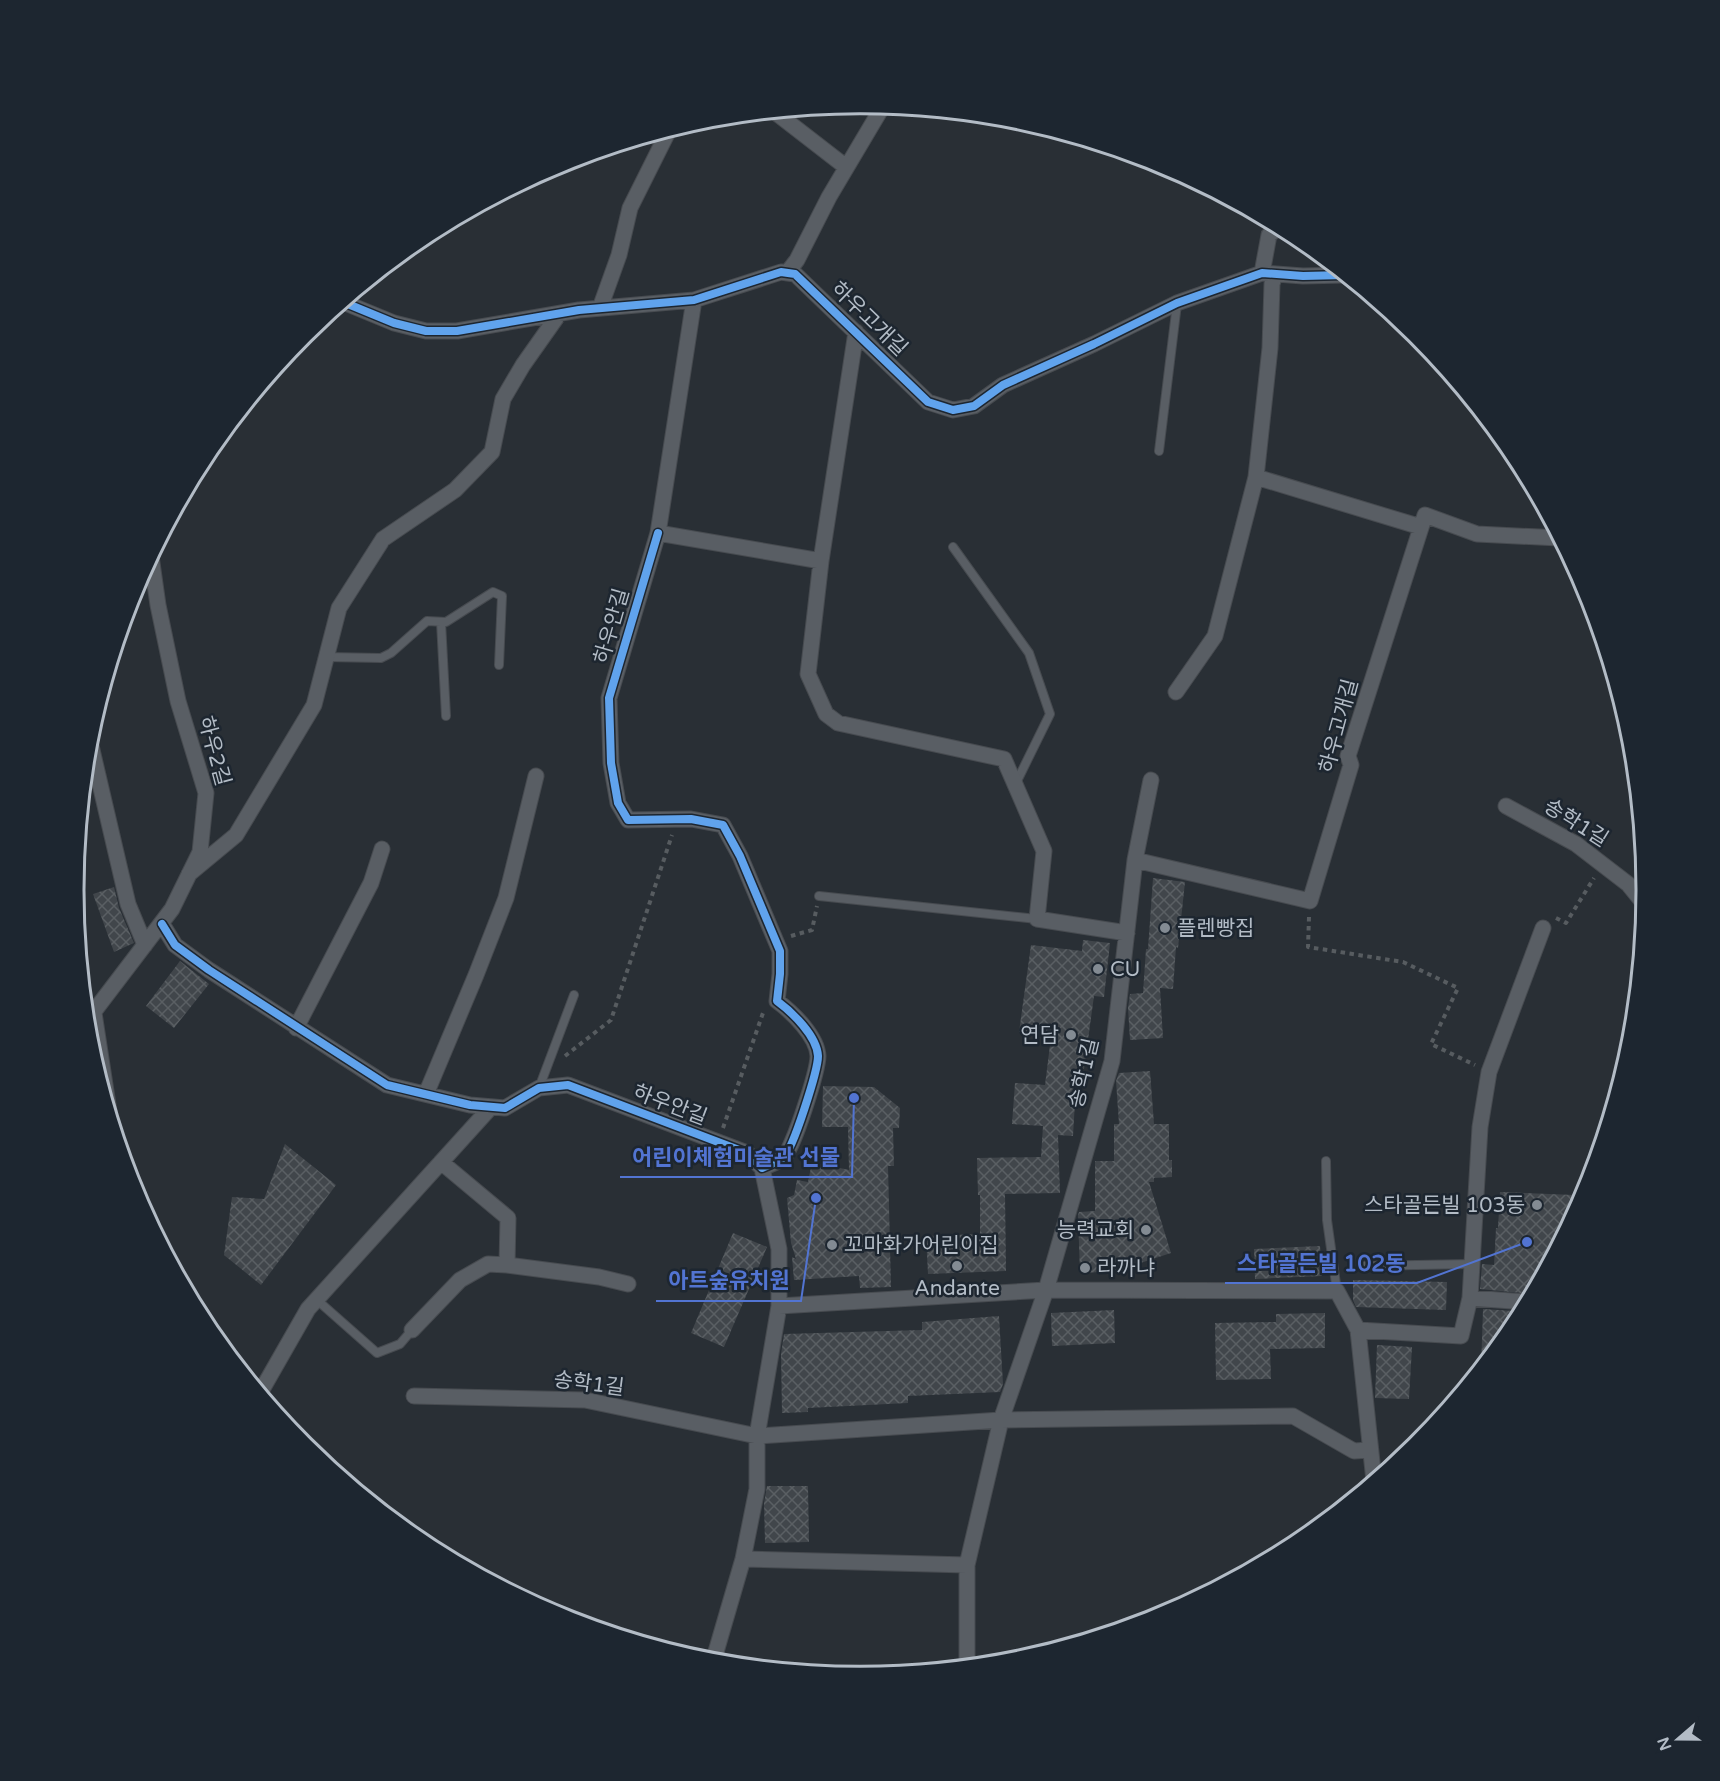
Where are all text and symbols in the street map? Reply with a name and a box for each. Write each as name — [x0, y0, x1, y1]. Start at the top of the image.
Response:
street label: 하우고개길 — [826, 276, 912, 362]
street label: 하우안길 — [589, 585, 635, 667]
street label: 하우고개길 — [1314, 676, 1364, 776]
street label: 하우2길 — [193, 713, 235, 789]
street label: 송학1길 — [1539, 794, 1613, 852]
place label: 플렌빵집 — [1177, 916, 1254, 941]
marker: 플렌빵집 — [1158, 921, 1172, 935]
place label: CU — [1110, 957, 1141, 982]
marker: CU — [1091, 962, 1105, 976]
place label: 연담 — [1020, 1023, 1059, 1048]
marker: 연담 — [1064, 1028, 1078, 1042]
street label: 송학1길 — [1064, 1036, 1104, 1110]
street label: 하우안길 — [629, 1079, 711, 1131]
callout: 어린이체험미술관 선물 — [620, 1137, 852, 1177]
text: 어린이체험미술관 선물 — [632, 1145, 840, 1171]
place label: 스타골든빌 103동 — [1364, 1193, 1525, 1218]
marker: 스타골든빌 103동 — [1530, 1198, 1544, 1212]
place label: 능력교회 — [1057, 1218, 1134, 1243]
marker: 능력교회 — [1139, 1223, 1153, 1237]
place label: 꼬마화가어린이집 — [844, 1233, 999, 1258]
marker: 꼬마화가어린이집 — [825, 1238, 839, 1252]
callout: 스타골든빌 102동 — [1225, 1243, 1417, 1283]
text: 스타골든빌 102동 — [1237, 1251, 1405, 1277]
place label: 라까냐 — [1097, 1256, 1155, 1281]
marker: Andante — [950, 1259, 964, 1273]
callout: 아트숲유치원 — [656, 1261, 801, 1301]
marker: 라까냐 — [1078, 1261, 1092, 1275]
text: 아트숲유치원 — [668, 1268, 790, 1294]
place label: Andante — [914, 1276, 1000, 1301]
street label: 송학1길 — [552, 1367, 626, 1401]
north arrow — [1648, 1709, 1708, 1769]
text: N — [1653, 1734, 1676, 1753]

